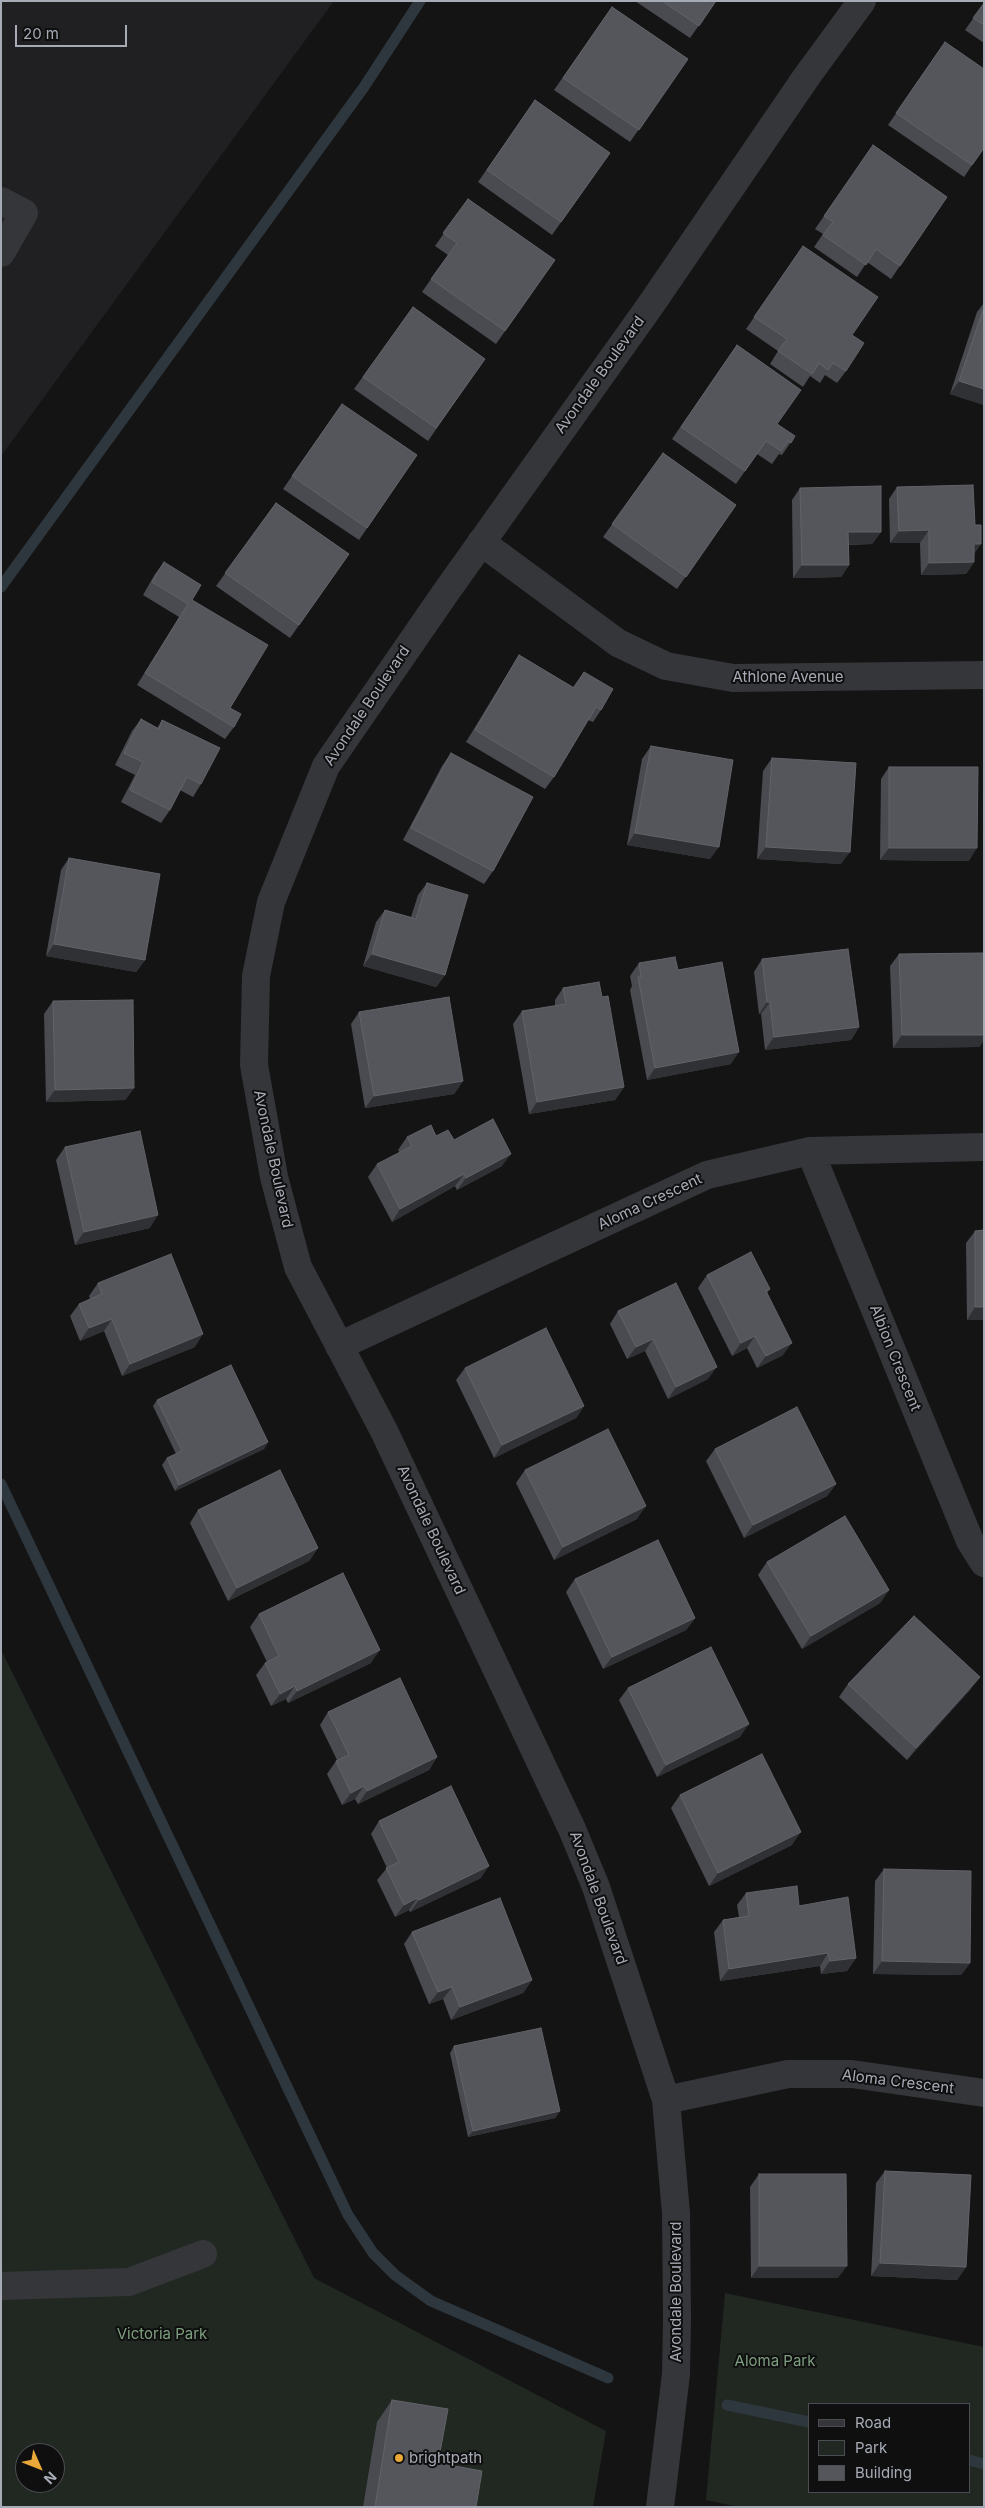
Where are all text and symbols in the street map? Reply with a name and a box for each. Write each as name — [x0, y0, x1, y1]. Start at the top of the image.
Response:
scale bar — [18, 15, 130, 47]
text: 20 m — [23, 24, 59, 43]
street label: Avondale Boulevard — [551, 313, 649, 437]
street label: Avondale Boulevard — [320, 643, 414, 769]
street label: Athlone Avenue — [733, 668, 843, 686]
street label: Avondale Boulevard — [250, 1088, 296, 1230]
street label: Aloma Crescent — [595, 1170, 705, 1234]
street label: Albion Crescent — [865, 1302, 925, 1414]
street label: Avondale Boulevard — [393, 1462, 469, 1598]
street label: Avondale Boulevard — [565, 1829, 631, 1967]
street label: Aloma Crescent — [841, 2066, 955, 2098]
street label: Avondale Boulevard — [667, 2222, 685, 2362]
park label: Victoria Park — [117, 2325, 207, 2343]
park label: Aloma Park — [735, 2352, 815, 2370]
legend — [808, 2403, 970, 2493]
text: Road — [855, 2413, 891, 2432]
text: Park — [855, 2438, 887, 2457]
north arrow — [15, 2443, 65, 2493]
place label: brightpath — [409, 2449, 482, 2467]
marker: brightpath — [393, 2452, 405, 2464]
text: Building — [855, 2463, 912, 2482]
text: N — [41, 2468, 60, 2488]

